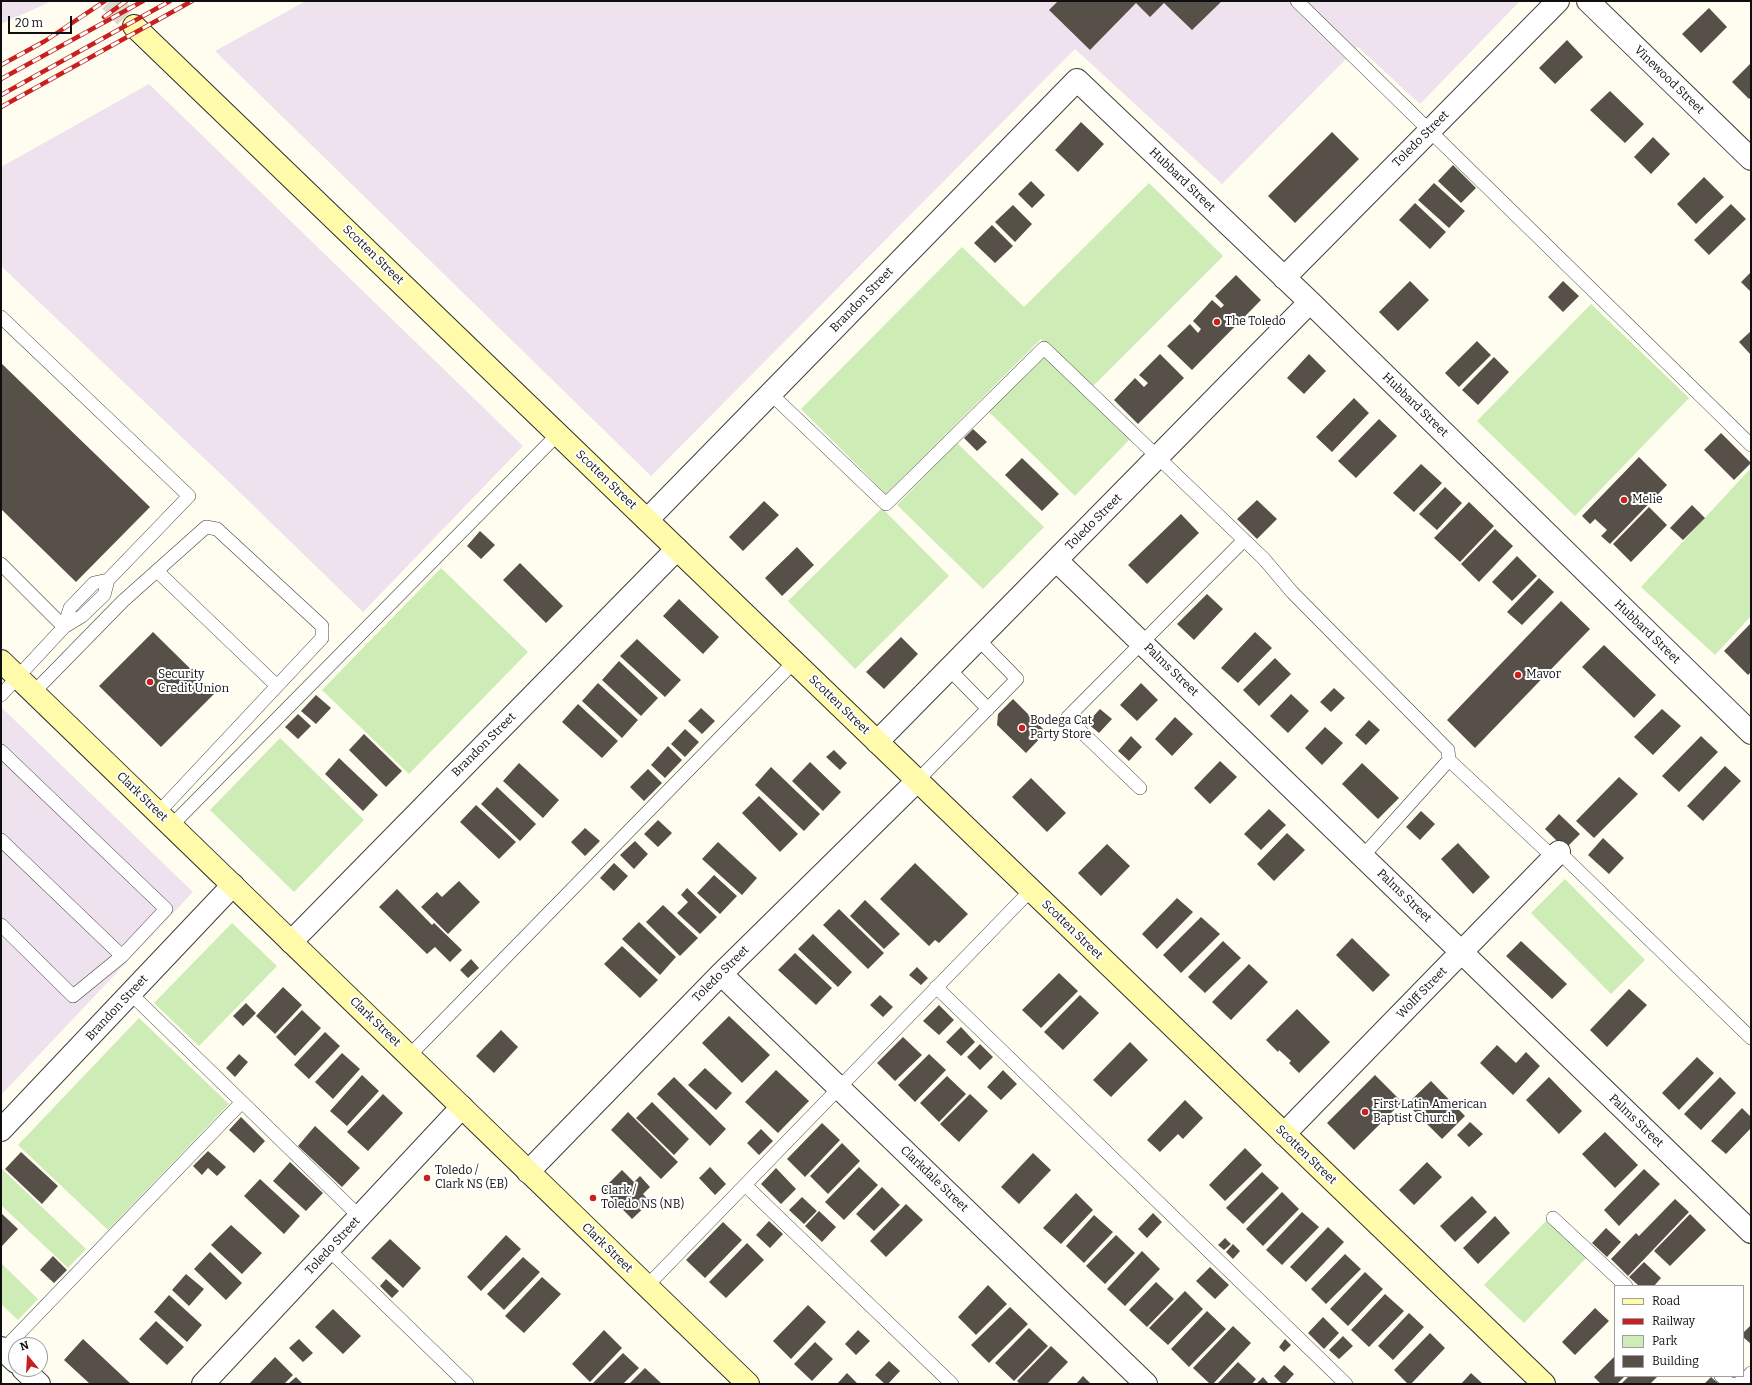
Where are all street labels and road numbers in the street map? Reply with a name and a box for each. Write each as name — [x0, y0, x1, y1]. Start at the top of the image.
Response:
street label: Vinewood Street — [1631, 43, 1707, 117]
street label: Toledo Street — [1390, 108, 1452, 170]
street label: Hubbard Street — [1146, 145, 1218, 215]
street label: Scotten Street — [340, 222, 406, 288]
street label: Brandon Street — [827, 265, 897, 335]
street label: Hubbard Street — [1379, 370, 1451, 440]
street label: Scotten Street — [573, 447, 639, 513]
street label: Toledo Street — [1063, 491, 1125, 553]
street label: Hubbard Street — [1611, 597, 1683, 667]
street label: Palms Street — [1141, 640, 1201, 700]
street label: Scotten Street — [806, 672, 872, 738]
street label: Brandon Street — [449, 710, 519, 780]
street label: Clark Street — [113, 769, 171, 825]
street label: Palms Street — [1374, 866, 1434, 926]
street label: Scotten Street — [1039, 897, 1105, 963]
street label: Toledo Street — [690, 943, 752, 1005]
street label: Wolff Street — [1394, 964, 1450, 1022]
street label: Brandon Street — [83, 972, 151, 1044]
street label: Clark Street — [346, 994, 404, 1050]
street label: Palms Street — [1606, 1091, 1666, 1151]
street label: Scotten Street — [1273, 1122, 1339, 1188]
street label: Clarkdale Street — [897, 1143, 971, 1215]
street label: Toledo Street — [303, 1214, 363, 1278]
street label: Clark Street — [578, 1220, 636, 1276]

